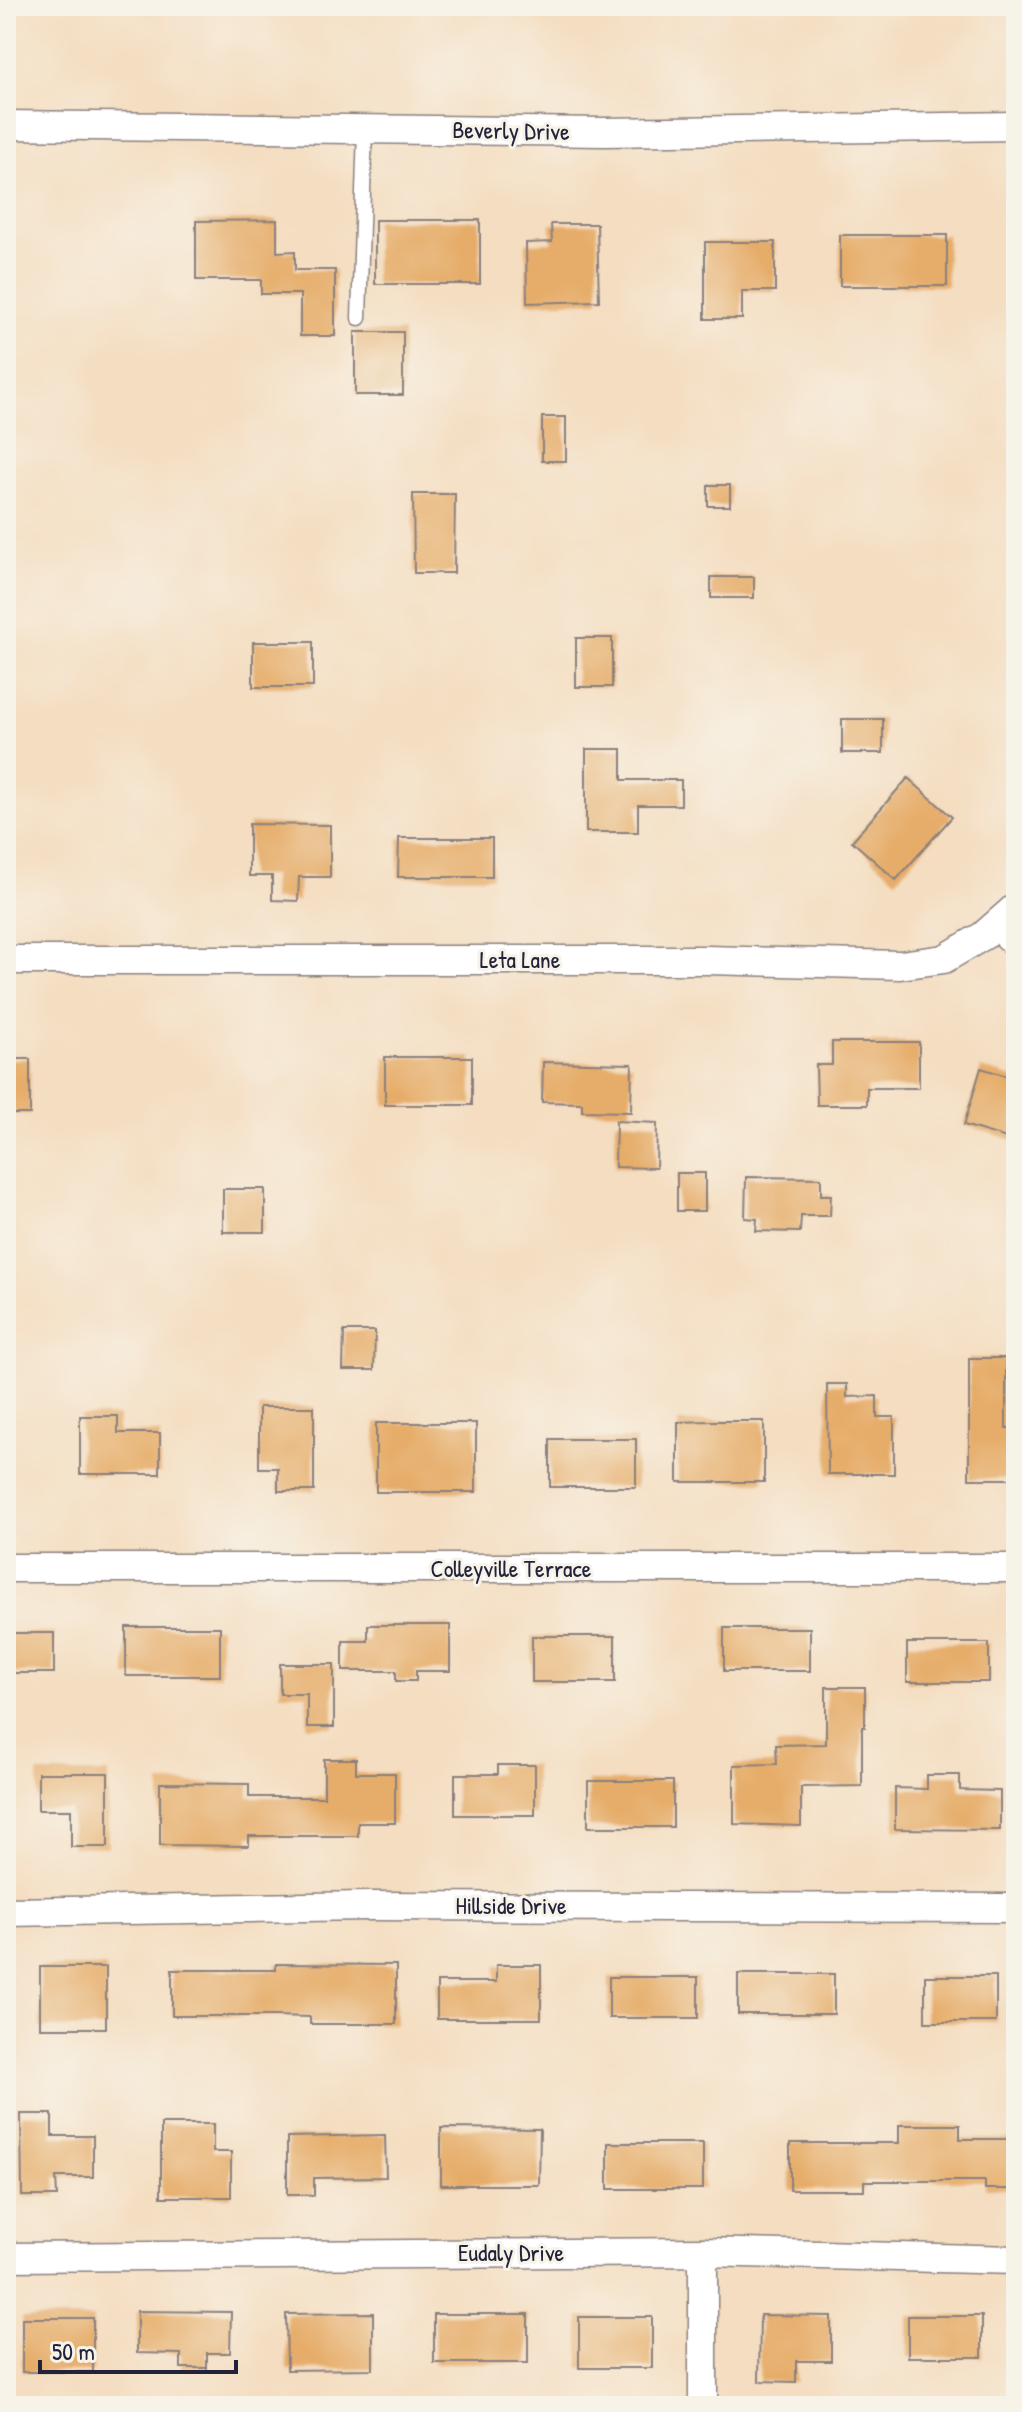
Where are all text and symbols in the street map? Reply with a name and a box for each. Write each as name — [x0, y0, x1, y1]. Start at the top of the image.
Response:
street label: Beverly Drive — [452, 113, 570, 147]
street label: Leta Lane — [480, 943, 561, 975]
street label: Colleyville Terrace — [431, 1552, 592, 1584]
street label: Hillside Drive — [455, 1889, 567, 1921]
street label: Eudaly Drive — [458, 2236, 565, 2268]
scale bar — [40, 2324, 236, 2374]
text: 50 m — [52, 2335, 95, 2367]

